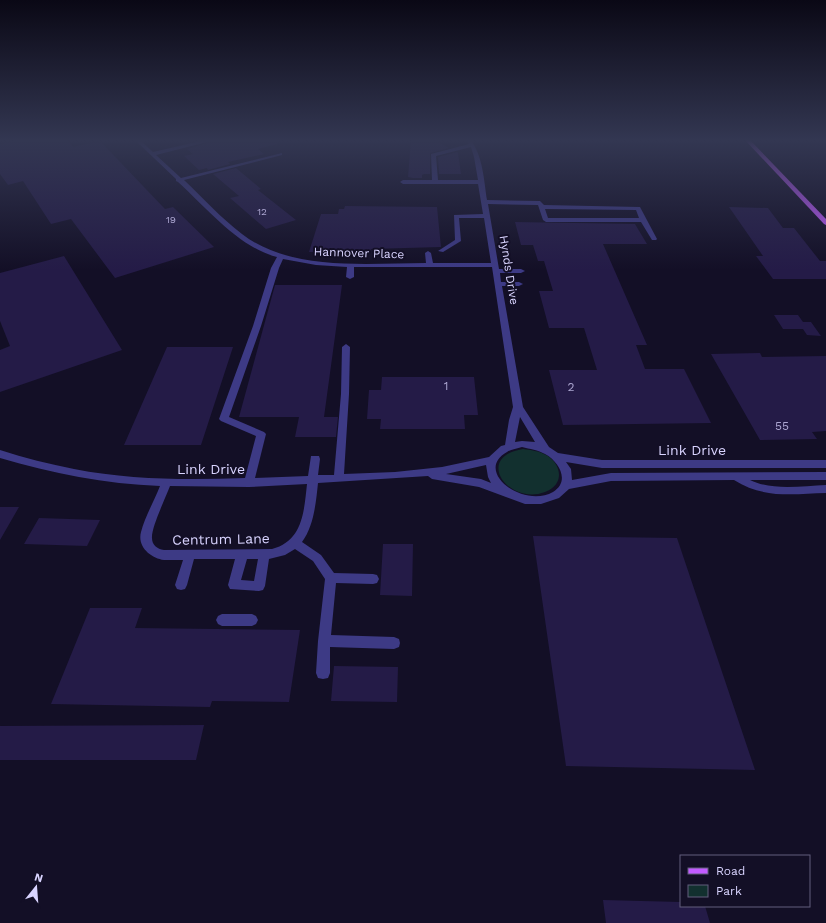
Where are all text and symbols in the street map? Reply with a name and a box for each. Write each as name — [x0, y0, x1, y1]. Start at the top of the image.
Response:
house number: 12 — [257, 206, 267, 217]
house number: 19 — [166, 214, 176, 225]
street label: Hynds Drive — [497, 234, 521, 306]
street label: Hannover Place — [313, 244, 405, 262]
house number: 1 — [444, 379, 448, 393]
house number: 2 — [568, 380, 575, 394]
house number: 55 — [775, 419, 789, 433]
street label: Link Drive — [658, 442, 726, 458]
street label: Link Drive — [177, 461, 245, 477]
street label: Centrum Lane — [172, 530, 270, 548]
legend — [680, 855, 810, 907]
text: Road — [716, 864, 745, 878]
north arrow — [16, 867, 56, 907]
text: N — [33, 871, 45, 885]
text: Park — [716, 884, 742, 898]

